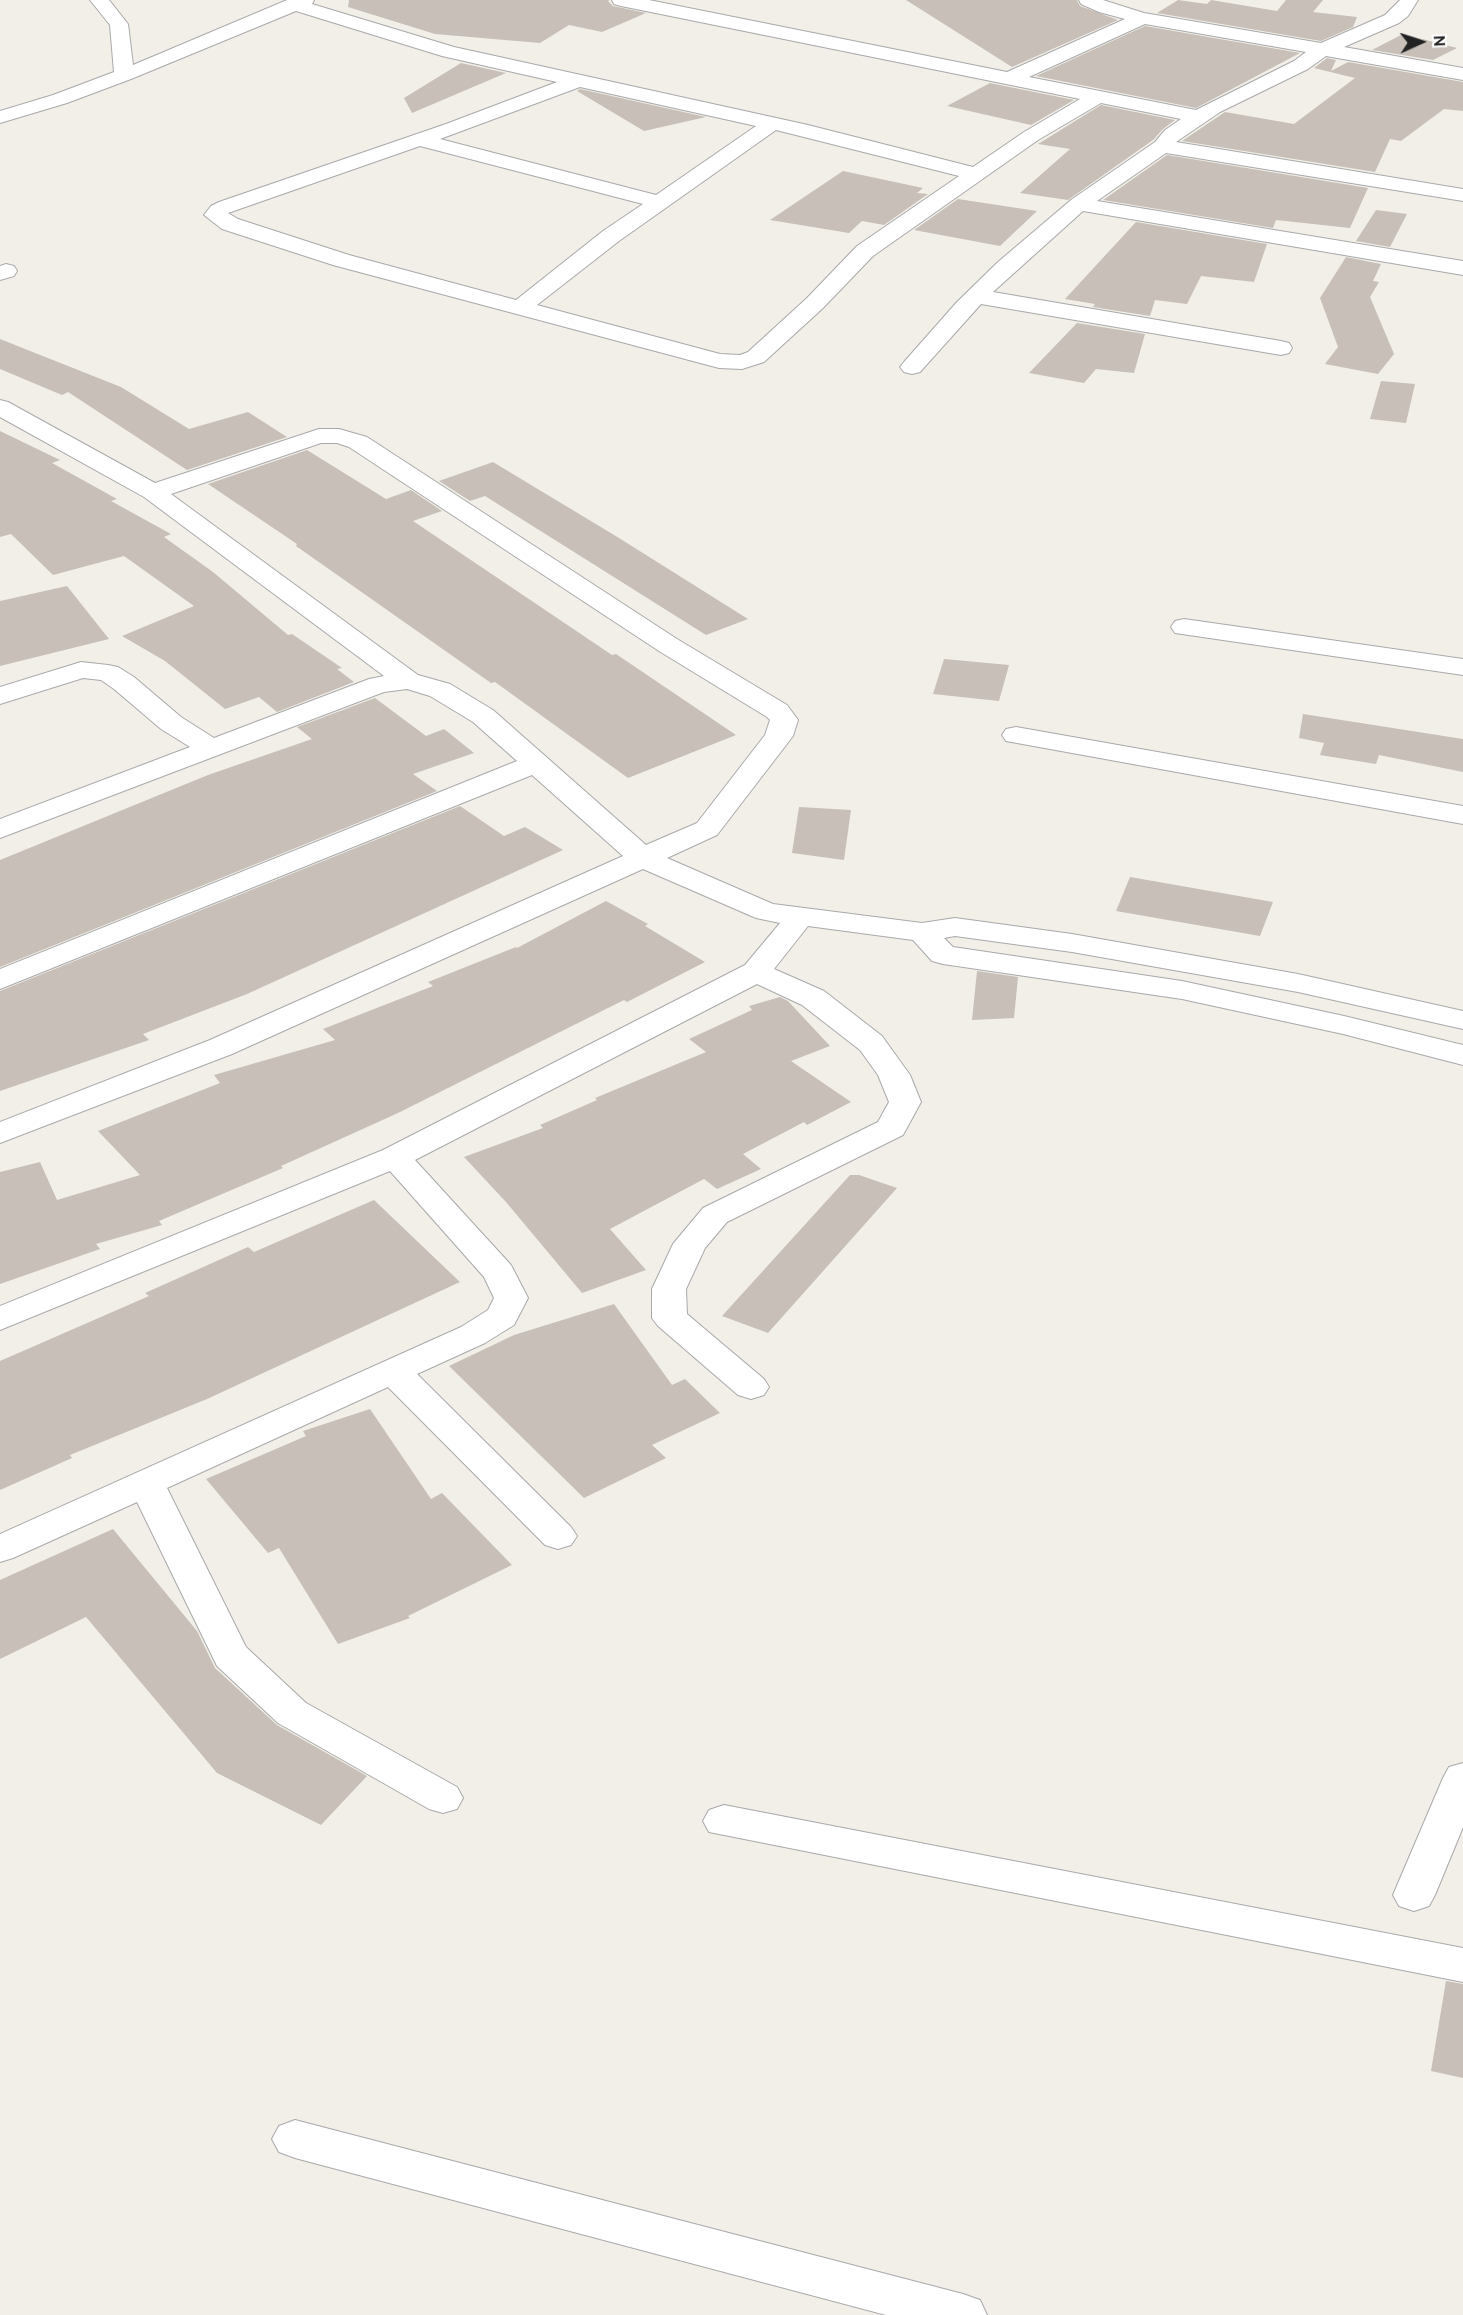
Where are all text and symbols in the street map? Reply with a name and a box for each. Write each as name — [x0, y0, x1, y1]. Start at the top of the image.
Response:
north arrow — [1391, 12, 1451, 72]
text: N — [1430, 35, 1449, 47]

